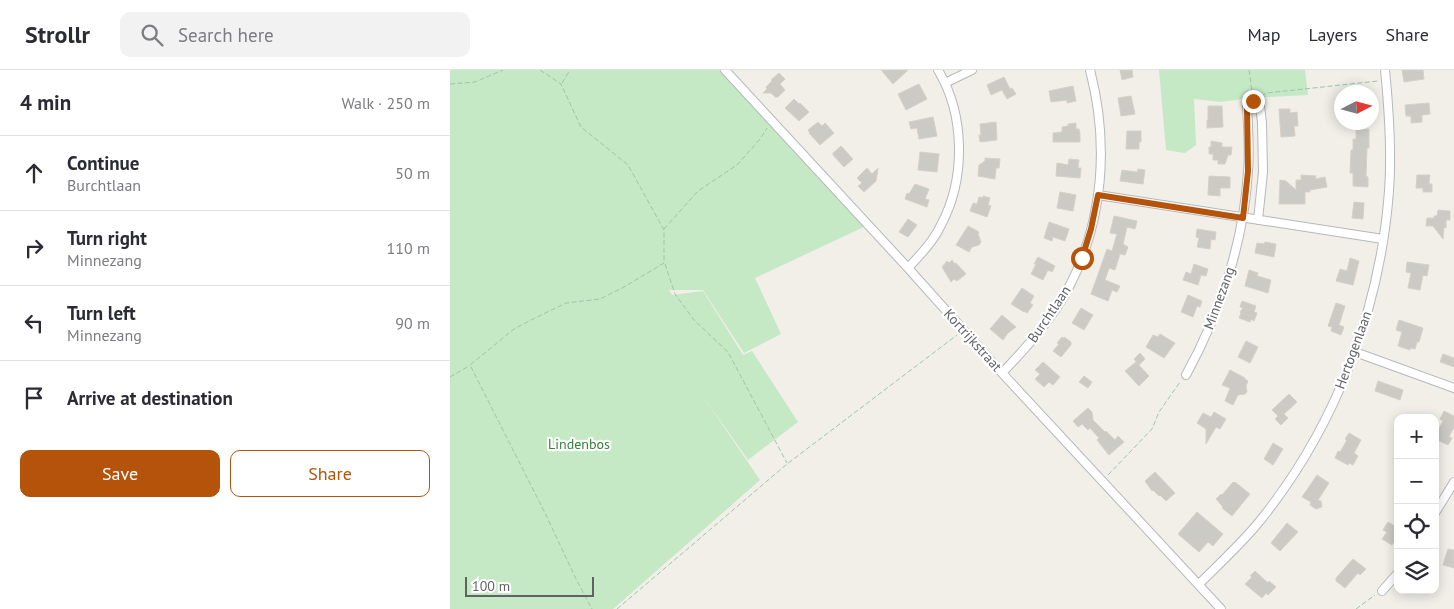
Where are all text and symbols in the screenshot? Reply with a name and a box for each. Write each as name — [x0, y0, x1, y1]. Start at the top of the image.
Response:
search box — [120, 12, 470, 57]
text: Strollr — [25, 19, 90, 50]
icon: search — [138, 21, 166, 49]
text: Search here — [178, 23, 274, 47]
text: Map — [1248, 23, 1280, 46]
text: Layers — [1308, 23, 1357, 46]
text: Share — [1385, 23, 1429, 46]
north arrow — [1334, 85, 1379, 130]
text: 4 min — [20, 89, 71, 116]
route end — [1242, 90, 1265, 113]
text: Walk · 250 m — [341, 93, 430, 113]
text: Continue — [67, 151, 139, 175]
icon: ahead — [20, 159, 48, 187]
text: 50 m — [395, 163, 430, 183]
text: Burchtlaan — [67, 175, 141, 195]
text: Turn right — [67, 226, 147, 250]
icon: right — [20, 234, 48, 262]
text: 110 m — [387, 238, 430, 258]
route start — [1071, 247, 1094, 270]
text: Minnezang — [67, 250, 142, 270]
street label: Minnezang — [1199, 264, 1239, 332]
street label: Burchtlaan — [1023, 282, 1075, 346]
text: Turn left — [67, 301, 136, 325]
street label: Kortrijkstraat — [940, 305, 1006, 375]
icon: left — [20, 309, 48, 337]
street label: Hertogenlaan — [1331, 309, 1375, 391]
text: 90 m — [395, 313, 430, 333]
text: Minnezang — [67, 325, 142, 345]
icon: arrive — [20, 384, 48, 412]
text: Arrive at destination — [67, 386, 233, 410]
map controls — [1394, 414, 1439, 594]
button: + — [1394, 414, 1439, 459]
park label: Lindenbos — [548, 435, 610, 453]
button: Save — [20, 450, 220, 497]
button: Share — [230, 450, 430, 497]
button: − — [1394, 459, 1439, 504]
button: locate — [1394, 504, 1439, 549]
button: layers — [1394, 549, 1439, 594]
scale bar — [465, 574, 594, 597]
text: 100 m — [472, 577, 510, 595]

